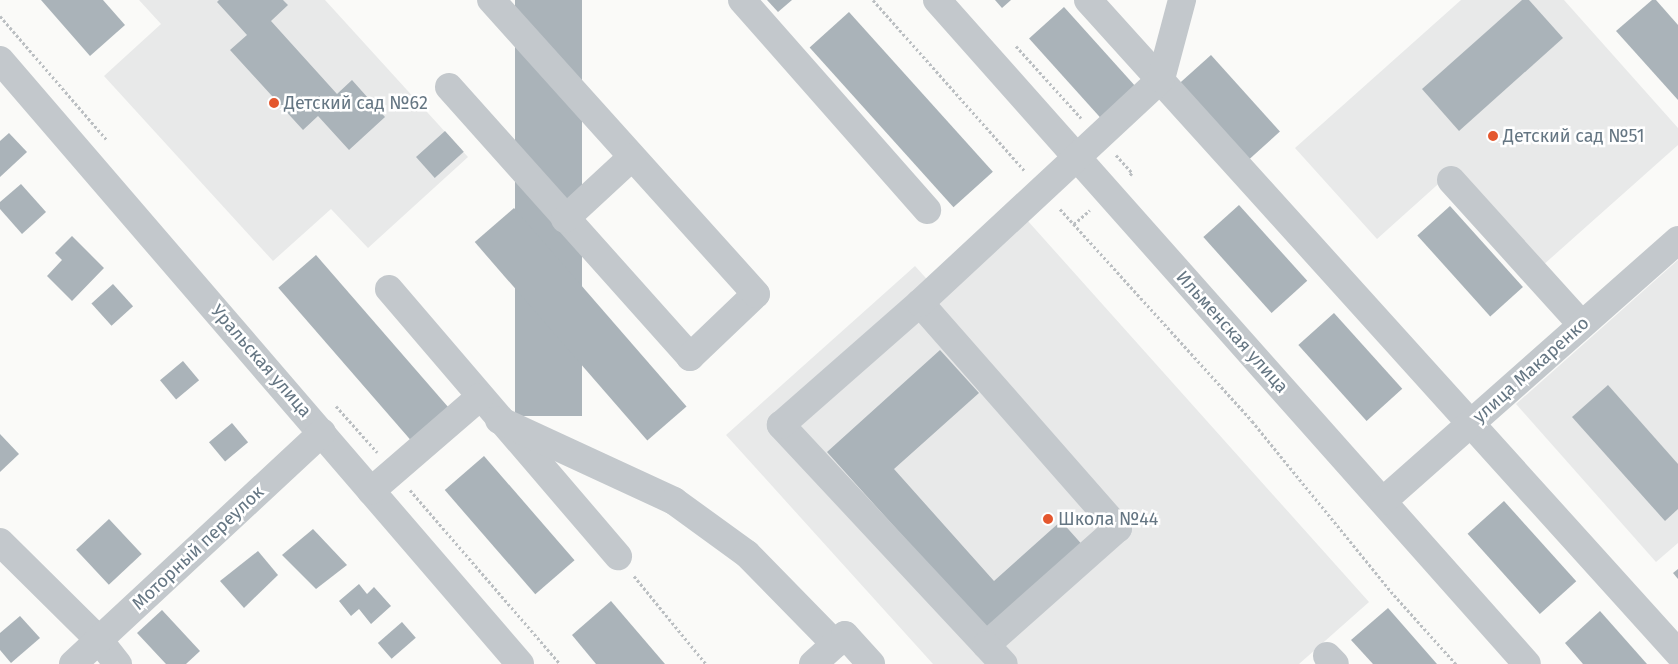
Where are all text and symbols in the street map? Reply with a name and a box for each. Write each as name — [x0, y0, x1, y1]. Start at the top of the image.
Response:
place label: Детский сад №62 — [284, 92, 428, 114]
marker: Детский сад №62 — [268, 97, 280, 109]
place label: Детский сад №51 — [1503, 125, 1644, 147]
marker: Детский сад №51 — [1487, 130, 1499, 142]
street label: Ильменская улица — [1172, 267, 1292, 397]
street label: Уральская улица — [206, 300, 316, 422]
street label: улица Макаренко — [1469, 312, 1593, 428]
street label: Моторный переулок — [128, 481, 268, 615]
place label: Школа №44 — [1058, 508, 1158, 530]
marker: Школа №44 — [1042, 513, 1054, 525]

